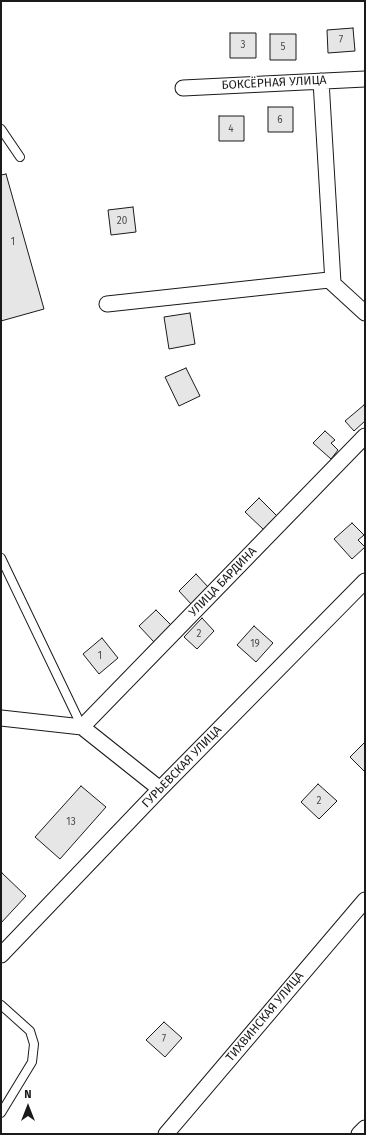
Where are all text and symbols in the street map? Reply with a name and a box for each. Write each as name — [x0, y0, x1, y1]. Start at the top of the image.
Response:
house number: 7 — [339, 34, 343, 46]
house number: 3 — [241, 39, 245, 51]
house number: 5 — [280, 41, 286, 53]
street label: БОКСЁРНАЯ УЛИЦА — [221, 73, 327, 93]
house number: 6 — [277, 114, 283, 126]
house number: 4 — [228, 123, 234, 135]
house number: 20 — [117, 215, 127, 227]
house number: 1 — [11, 236, 15, 248]
street label: УЛИЦА БАРДИНА — [186, 544, 260, 620]
house number: 2 — [197, 628, 201, 640]
house number: 19 — [250, 638, 260, 650]
house number: 1 — [98, 650, 102, 662]
street label: ГУРЬЕВСКАЯ УЛИЦА — [139, 723, 225, 811]
house number: 2 — [317, 795, 321, 807]
house number: 13 — [66, 816, 76, 828]
street label: ТИХВИНСКАЯ УЛИЦА — [223, 969, 307, 1065]
house number: 7 — [162, 1033, 166, 1045]
north arrow — [8, 1087, 48, 1127]
text: N — [24, 1088, 32, 1101]

